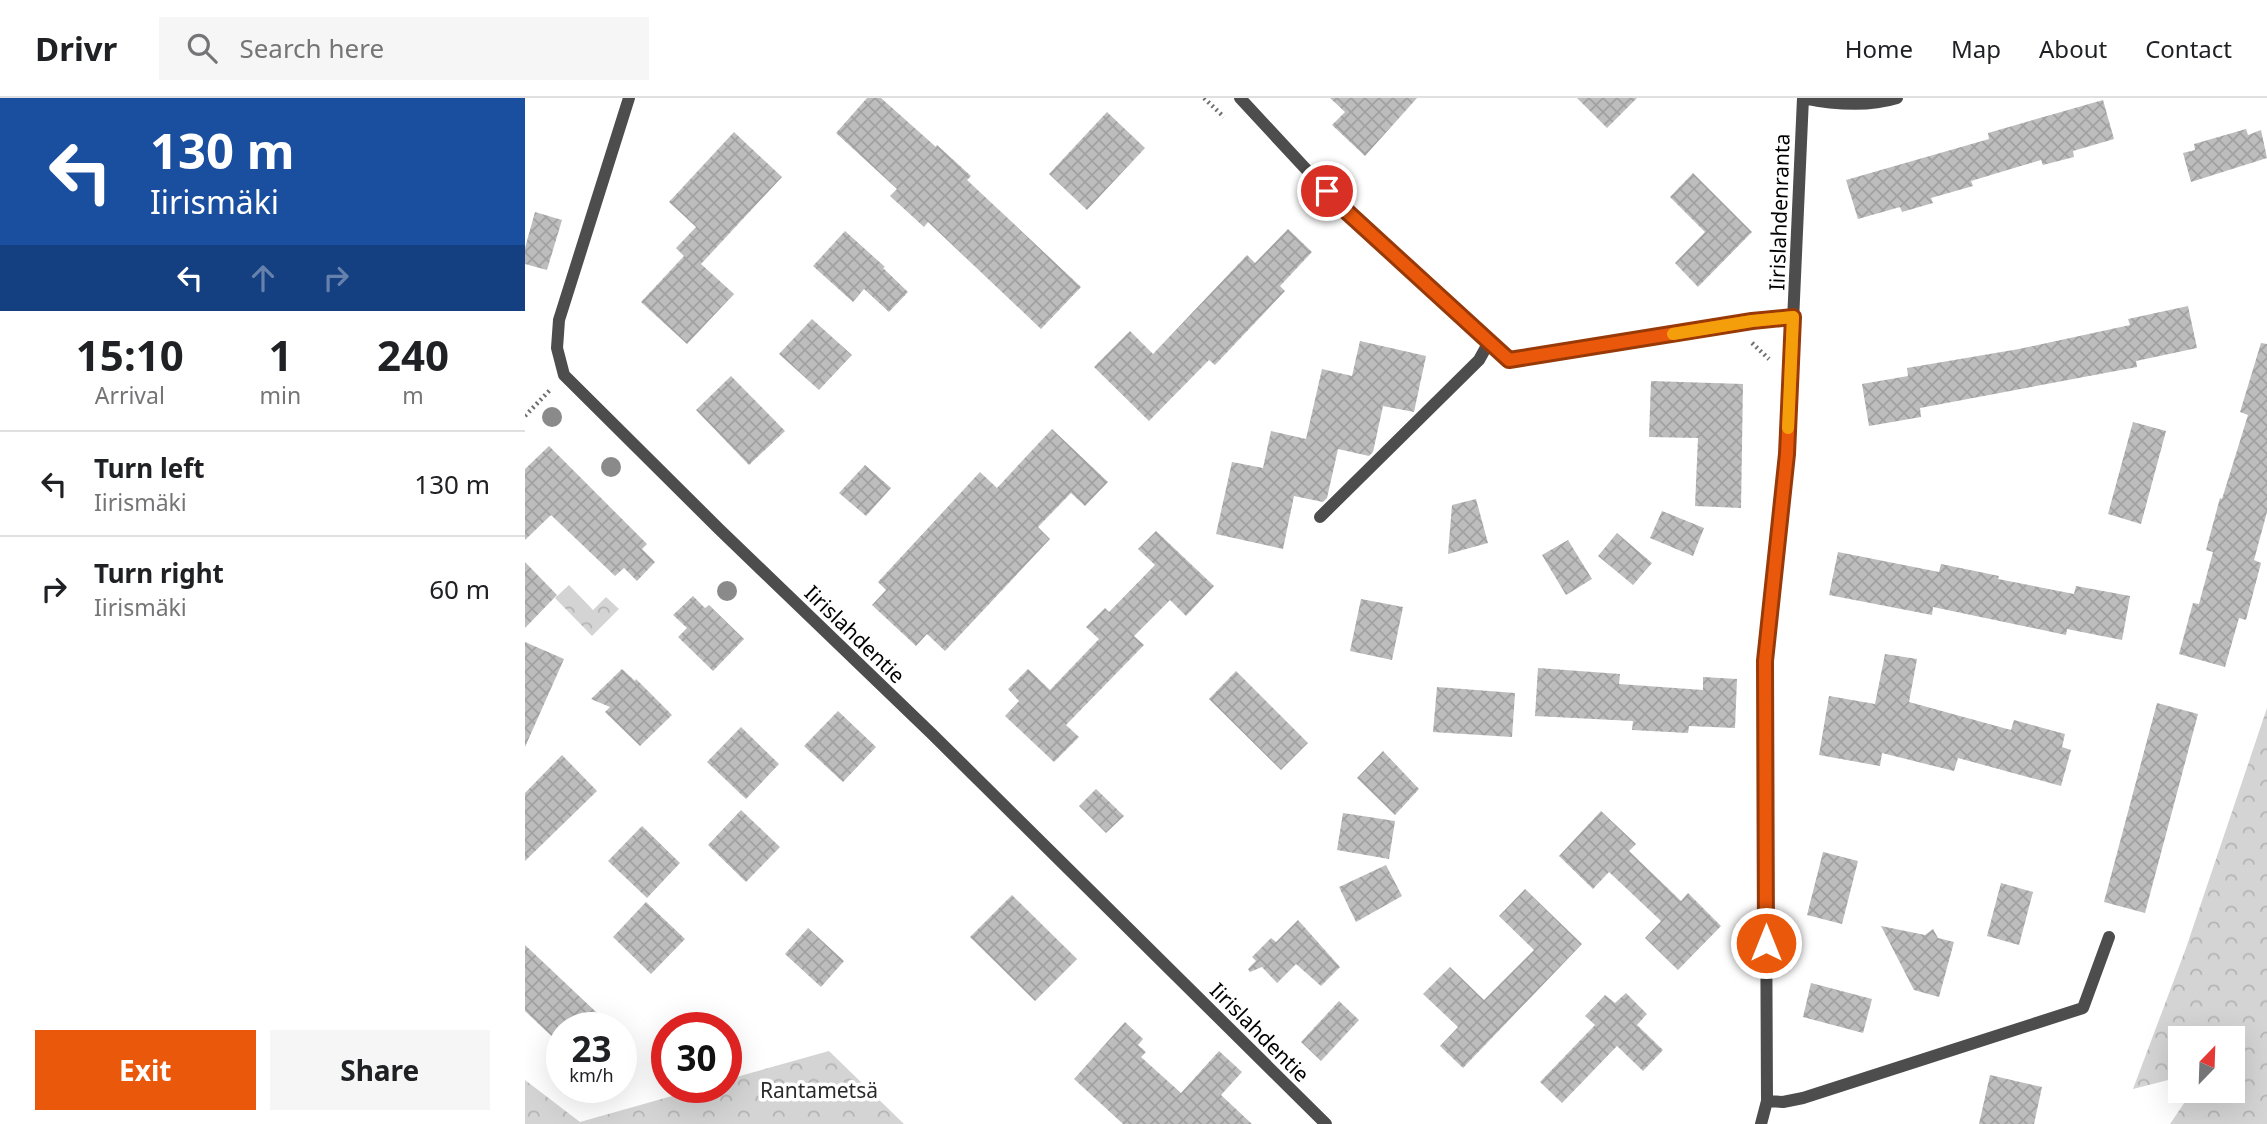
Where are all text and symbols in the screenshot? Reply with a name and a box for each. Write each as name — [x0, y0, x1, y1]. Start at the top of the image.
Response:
search box — [159, 17, 649, 80]
text: Drivr — [35, 26, 117, 71]
icon: search — [183, 29, 221, 67]
text: Search here — [239, 30, 384, 66]
text: Home — [1845, 32, 1913, 65]
text: Map — [1951, 32, 2001, 65]
text: About — [2039, 32, 2107, 65]
text: Contact — [2145, 32, 2232, 65]
text: 130 m — [150, 117, 295, 183]
icon: left — [35, 126, 126, 217]
street label: Iirislahdenranta — [1762, 133, 1796, 291]
pin — [1297, 161, 1357, 221]
icon: arrive — [1308, 172, 1346, 210]
text: Iirismäki — [150, 180, 279, 223]
icon: left — [171, 259, 209, 297]
icon: ahead — [244, 259, 282, 297]
icon: right — [317, 259, 355, 297]
text: 15:10 — [76, 326, 184, 383]
text: 1 — [268, 326, 292, 383]
text: 240 — [377, 326, 449, 383]
text: Arrival — [95, 379, 165, 411]
text: min — [260, 379, 301, 411]
text: m — [402, 379, 424, 411]
text: Turn left — [94, 450, 205, 486]
icon: left — [35, 465, 73, 503]
text: 130 m — [414, 466, 490, 502]
text: Iirismäki — [94, 486, 187, 518]
text: Turn right — [94, 555, 224, 591]
icon: right — [35, 570, 73, 608]
text: 60 m — [429, 571, 490, 607]
street label: Iirislahdentie — [799, 579, 911, 689]
text: Iirismäki — [94, 591, 187, 623]
position arrow — [1729, 906, 1803, 980]
street label: Iirislahdentie — [1204, 976, 1316, 1088]
speed limit sign: 30 — [651, 1012, 742, 1103]
text: 23 — [571, 1025, 612, 1072]
north arrow — [2168, 1026, 2245, 1102]
map controls — [2168, 1026, 2245, 1103]
button: Exit — [35, 1030, 256, 1110]
button: Share — [270, 1030, 490, 1110]
text: km/h — [569, 1063, 614, 1087]
park label: Rantametsä — [760, 1076, 878, 1104]

